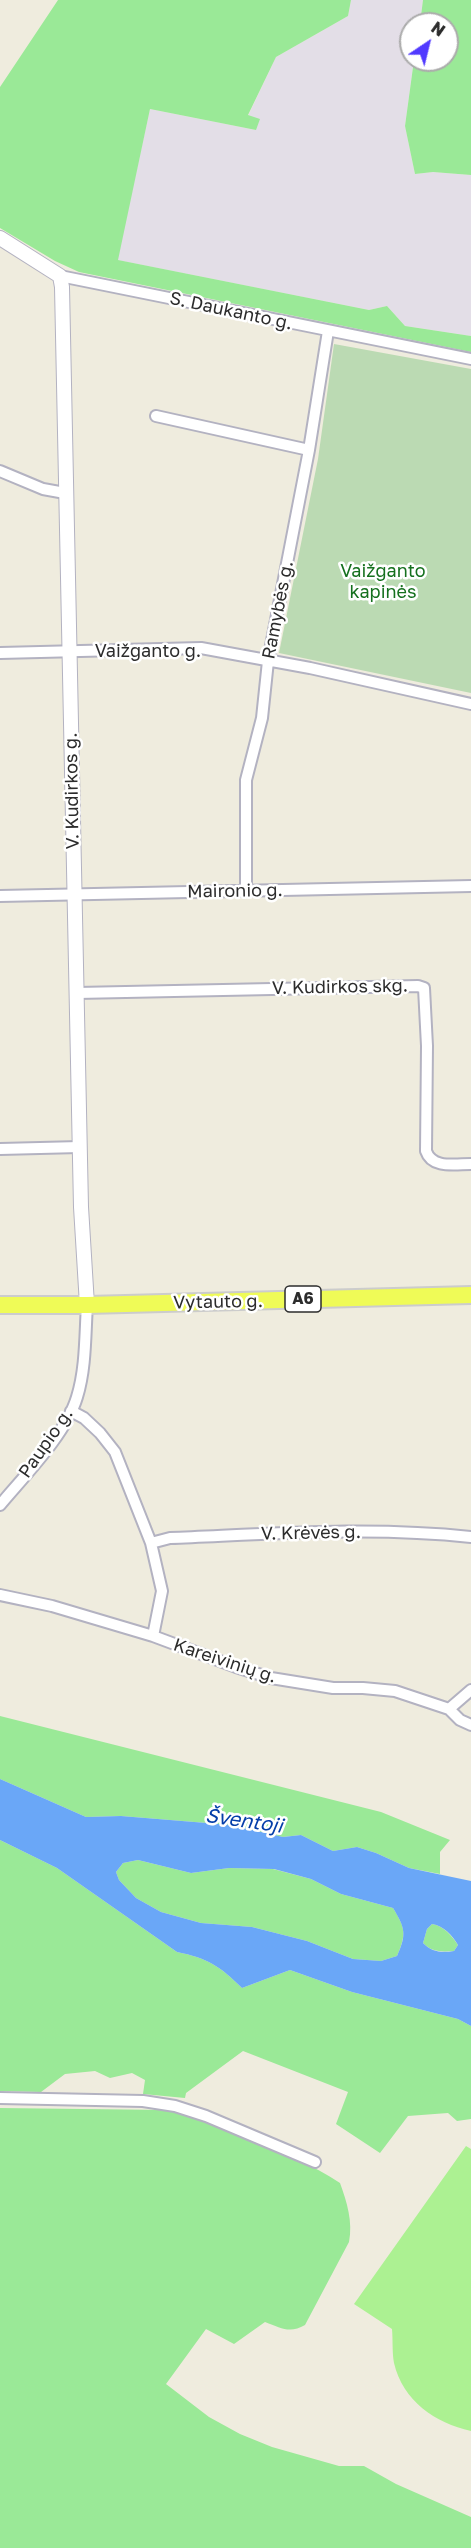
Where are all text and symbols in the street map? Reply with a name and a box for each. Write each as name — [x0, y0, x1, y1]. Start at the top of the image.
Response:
north arrow — [399, 12, 459, 72]
text: N — [427, 17, 449, 41]
street label: S. Daukanto g. — [168, 287, 294, 335]
street label: Ramybės g. — [258, 559, 298, 661]
park label: Vaižganto kapinės — [340, 560, 426, 602]
street label: Vaižganto g. — [95, 640, 201, 662]
street label: V. Kudirkos g. — [60, 732, 84, 850]
street label: Maironio g. — [187, 879, 283, 903]
street label: V. Kudirkos skg. — [272, 975, 408, 999]
road number: A6 — [285, 1286, 321, 1312]
street label: Vytauto g. — [173, 1290, 263, 1314]
street label: Paupio g. — [14, 1404, 78, 1482]
street label: V. Krėvės g. — [261, 1521, 361, 1545]
street label: Kareivinių g. — [171, 1634, 279, 1688]
water label: Šventoji — [204, 1804, 284, 1838]

